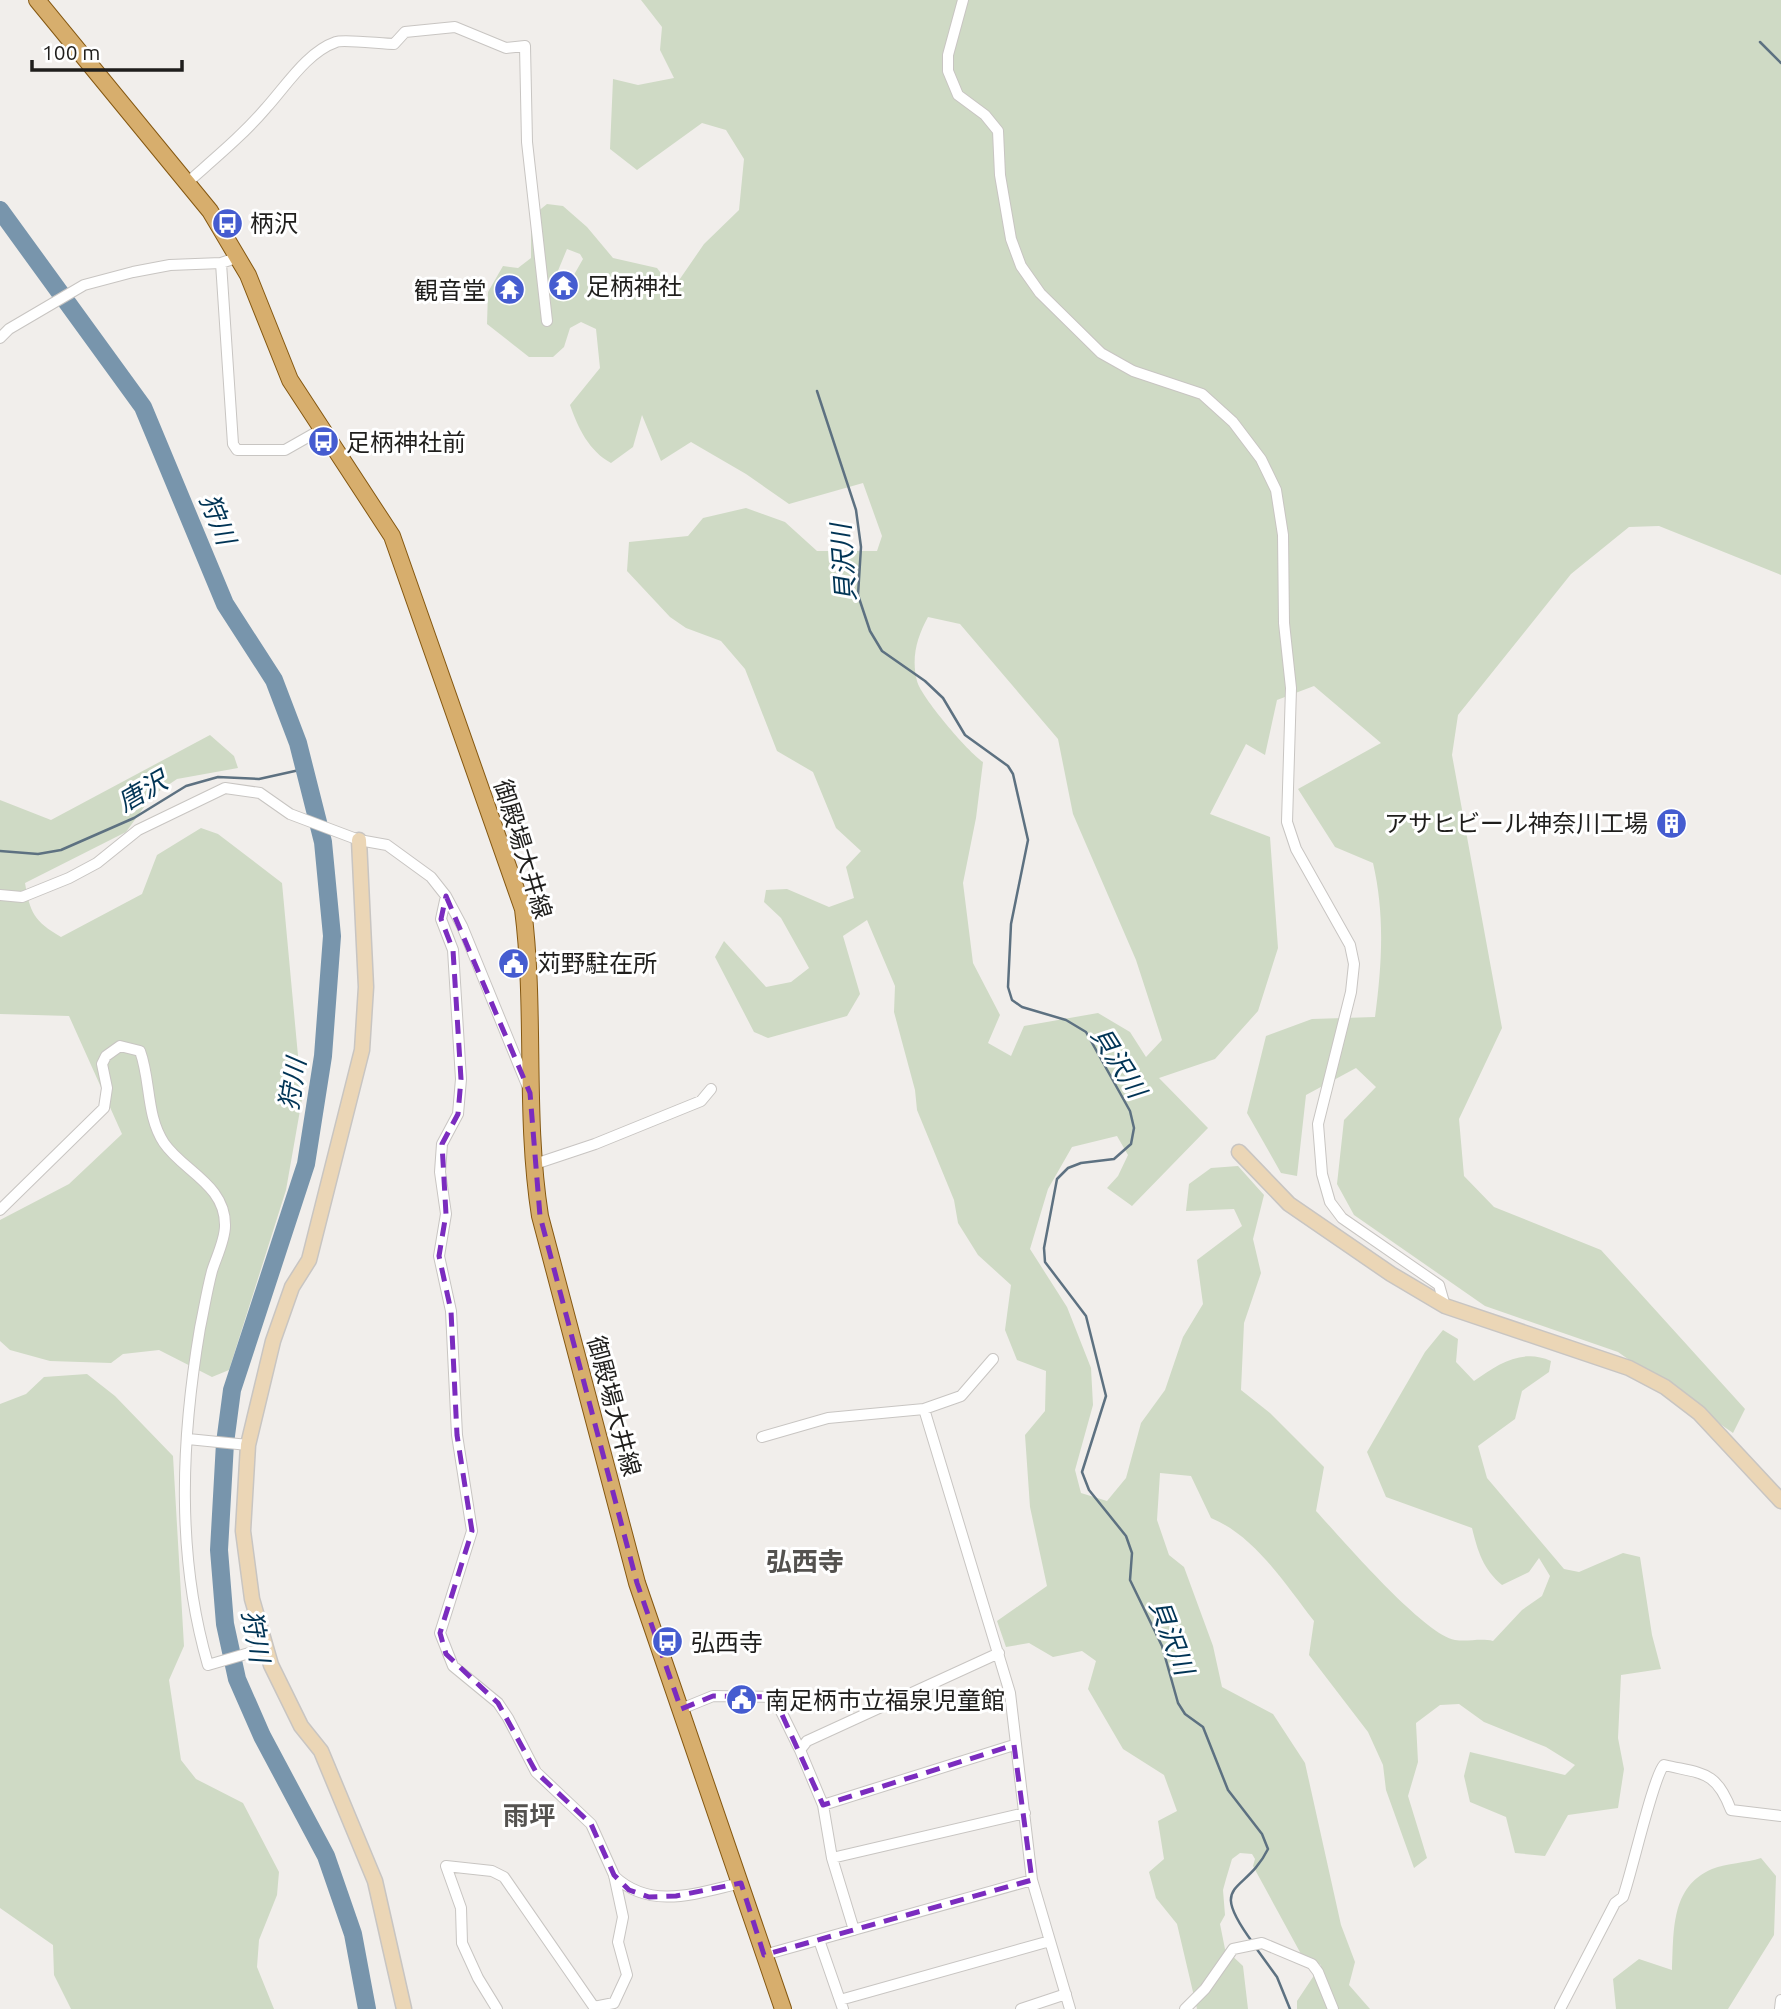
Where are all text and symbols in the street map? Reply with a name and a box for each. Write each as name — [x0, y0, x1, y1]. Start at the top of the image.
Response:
scale bar — [32, 28, 182, 72]
text: 100 m — [42, 40, 100, 64]
bus stop icon: 柄沢 — [210, 206, 244, 240]
place label: 柄沢 — [250, 210, 298, 237]
temple icon: 足柄神社 — [546, 269, 580, 303]
temple icon: 観音堂 — [492, 273, 526, 307]
place label: 足柄神社 — [586, 273, 682, 300]
place label: 観音堂 — [414, 277, 486, 304]
bus stop icon: 足柄神社前 — [306, 425, 340, 459]
place label: 足柄神社前 — [346, 429, 466, 456]
water label: 狩川 — [195, 489, 242, 551]
water label: 貝沢川 — [826, 520, 860, 603]
water label: 唐沢 — [112, 764, 174, 817]
street label: 御殿場大井線 — [489, 776, 557, 922]
building icon: アサヒビール神奈川工場 — [1654, 806, 1688, 840]
place label: アサヒビール神奈川工場 — [1384, 810, 1648, 837]
public building icon: 苅野駐在所 — [497, 946, 531, 980]
place label: 苅野駐在所 — [537, 950, 657, 977]
water label: 貝沢川 — [1086, 1021, 1154, 1105]
water label: 狩川 — [274, 1053, 311, 1112]
street label: 御殿場大井線 — [582, 1333, 646, 1479]
district label: 弘西寺 — [766, 1547, 844, 1576]
water label: 貝沢川 — [1144, 1595, 1201, 1681]
water label: 狩川 — [237, 1608, 275, 1667]
bus stop icon: 弘西寺 — [651, 1625, 685, 1659]
place label: 弘西寺 — [691, 1629, 763, 1656]
public building icon: 南足柄市立福泉児童館 — [725, 1683, 759, 1717]
place label: 南足柄市立福泉児童館 — [765, 1687, 1005, 1714]
district label: 雨坪 — [503, 1801, 555, 1830]

